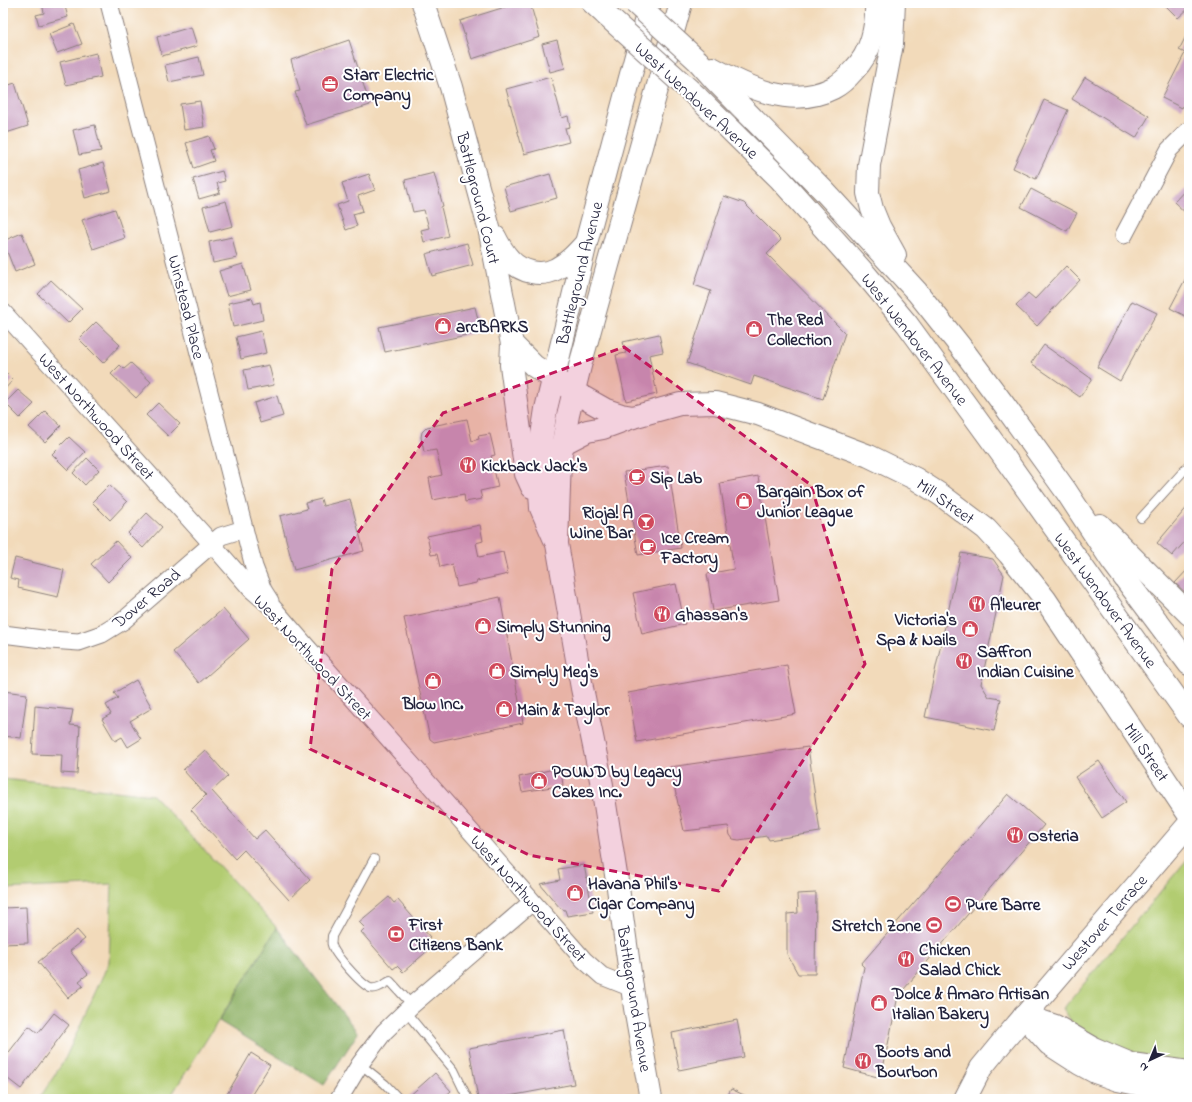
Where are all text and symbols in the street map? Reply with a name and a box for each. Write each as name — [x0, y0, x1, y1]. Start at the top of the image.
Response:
street label: West Wendover Avenue — [628, 37, 764, 166]
place label: Starr Electric Company — [343, 63, 434, 110]
office icon: Starr Electric Company — [320, 74, 340, 94]
street label: Battleground Court — [447, 129, 506, 268]
street label: Battleground Avenue — [550, 199, 612, 349]
street label: Winstead Place — [161, 253, 211, 362]
street label: West Wendover Avenue — [854, 268, 974, 412]
place label: The Red Collection — [767, 308, 832, 353]
place label: arcBARKS — [456, 315, 529, 340]
shop icon: arcBARKS — [433, 316, 453, 336]
shop icon: The Red Collection — [744, 319, 764, 339]
street label: West Northwood Street — [32, 348, 160, 487]
place label: Kickback Jack's — [481, 454, 588, 479]
restaurant icon: Kickback Jack's — [458, 455, 478, 475]
place label: Sip Lab — [650, 466, 702, 491]
cafe icon: Sip Lab — [627, 467, 647, 487]
street label: Mill Street — [911, 473, 980, 532]
place label: Bargain Box of Junior League — [756, 480, 865, 527]
shop icon: Bargain Box of Junior League — [734, 491, 754, 511]
place label: Rioja! A Wine Bar — [570, 501, 634, 546]
bar icon: Rioja! A Wine Bar — [636, 512, 656, 532]
place label: Ice Cream Factory — [660, 526, 729, 573]
street label: West Wendover Avenue — [1047, 528, 1163, 674]
cafe icon: Ice Cream Factory — [638, 537, 658, 557]
street label: Dover Road — [107, 563, 187, 636]
street label: West Northwood Street — [247, 589, 377, 727]
place label: A'leurer — [990, 593, 1041, 618]
restaurant icon: A'leurer — [967, 594, 987, 614]
place label: Ghassan's — [675, 603, 749, 628]
restaurant icon: Ghassan's — [652, 604, 672, 624]
place label: Victoria's Spa & Nails — [876, 608, 957, 653]
place label: Simply Stunning — [496, 615, 611, 642]
shop icon: Simply Stunning — [473, 616, 493, 636]
shop icon: Victoria's Spa & Nails — [960, 619, 980, 639]
place label: Saffron Indian Cuisine — [977, 640, 1075, 685]
restaurant icon: Saffron Indian Cuisine — [954, 651, 974, 671]
place label: Simply Meg's — [510, 660, 599, 687]
shop icon: Simply Meg's — [487, 661, 507, 681]
shop icon: Blow Inc. — [423, 671, 443, 691]
place label: Blow Inc. — [402, 692, 464, 717]
place label: Main & Taylor — [517, 698, 610, 725]
shop icon: Main & Taylor — [494, 699, 514, 719]
street label: Mill Street — [1117, 718, 1175, 787]
place label: POUND by Legacy Cakes Inc. — [552, 760, 682, 805]
shop icon: POUND by Legacy Cakes Inc. — [529, 771, 549, 791]
place label: Osteria — [1028, 824, 1079, 849]
restaurant icon: Osteria — [1005, 825, 1025, 845]
street label: West Northwood Street — [464, 830, 592, 969]
street label: Westover Terrace — [1056, 869, 1154, 977]
place label: Havana Phil's Cigar Company — [588, 872, 695, 919]
shop icon: Havana Phil's Cigar Company — [565, 883, 585, 903]
place label: Pure Barre — [966, 893, 1042, 918]
sports icon: Pure Barre — [943, 894, 963, 914]
place label: First Citizens Bank — [408, 913, 503, 958]
place label: Stretch Zone — [831, 914, 922, 939]
sports icon: Stretch Zone — [924, 915, 944, 935]
bank icon: First Citizens Bank — [386, 924, 406, 944]
street label: Battleground Avenue — [608, 924, 657, 1074]
place label: Chicken Salad Chick — [919, 938, 1001, 983]
restaurant icon: Chicken Salad Chick — [896, 949, 916, 969]
place label: Dolce & Amaro Artisan Italian Bakery — [891, 982, 1050, 1029]
shop icon: Dolce & Amaro Artisan Italian Bakery — [869, 993, 889, 1013]
place label: Boots and Bourbon — [875, 1040, 951, 1085]
north arrow — [1130, 1040, 1170, 1080]
restaurant icon: Boots and Bourbon — [853, 1051, 873, 1071]
text: N — [1136, 1058, 1152, 1075]

